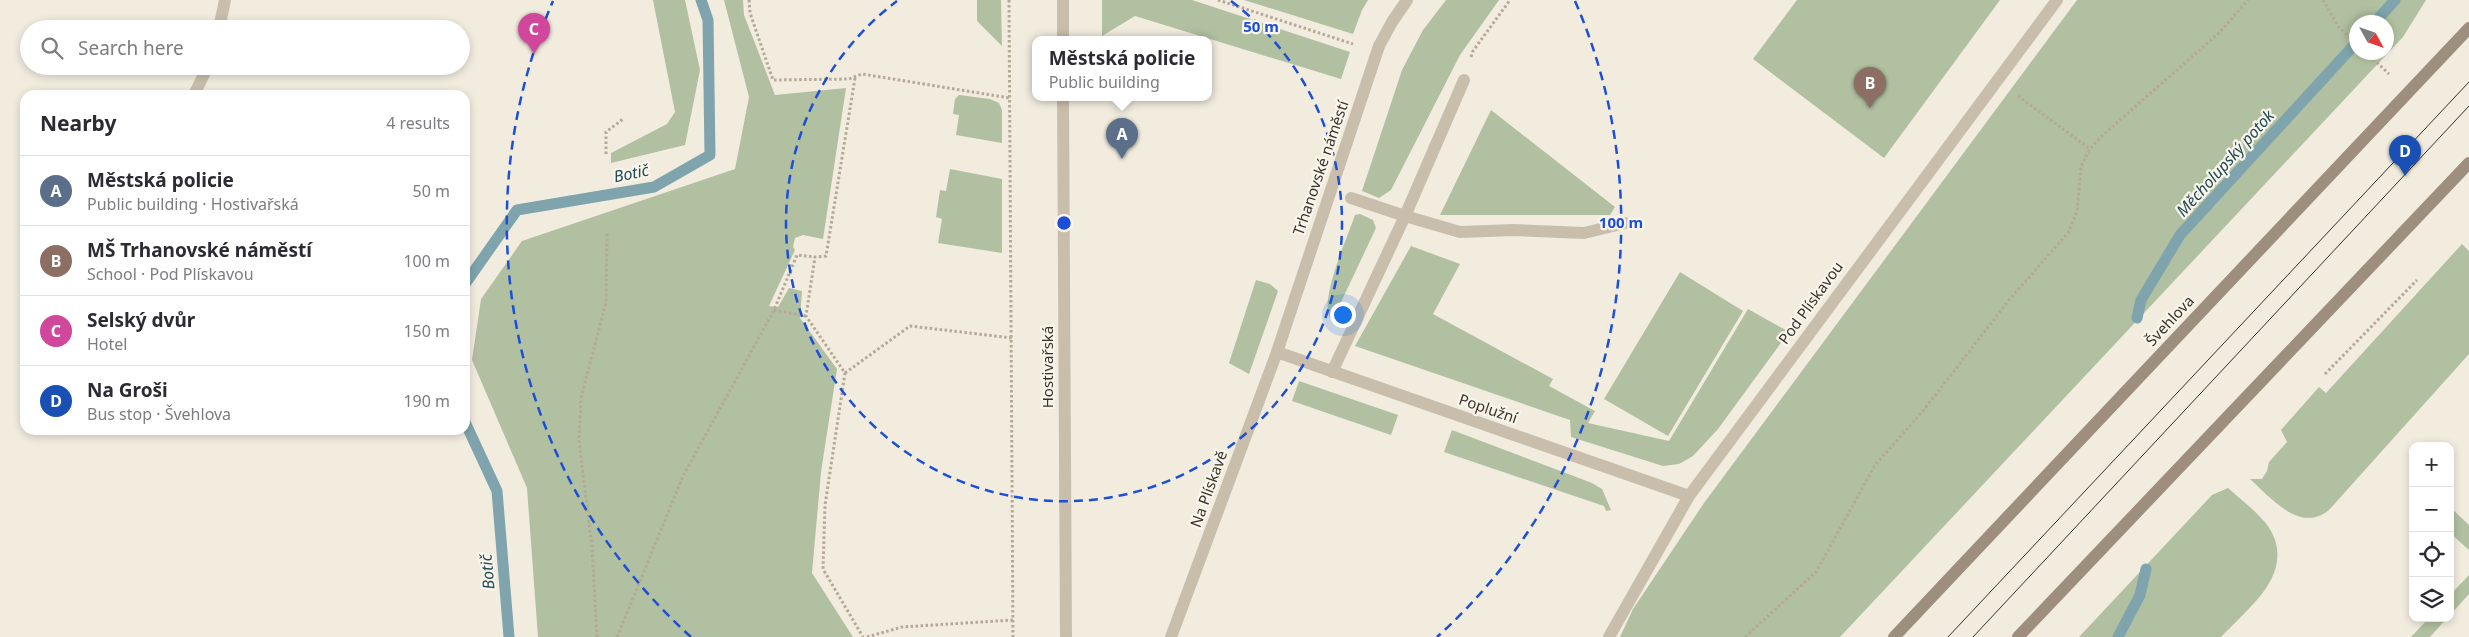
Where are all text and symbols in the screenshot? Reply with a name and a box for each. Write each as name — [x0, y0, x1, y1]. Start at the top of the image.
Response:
pin: C — [518, 13, 550, 54]
north arrow — [2349, 15, 2394, 60]
text: 50 m — [1243, 16, 1279, 36]
search box — [20, 20, 470, 75]
icon: search — [38, 34, 66, 62]
text: Search here — [78, 35, 184, 61]
popup — [1032, 36, 1212, 101]
text: Městská policie — [1049, 45, 1195, 71]
pin: B — [1854, 67, 1886, 108]
text: Public building — [1049, 71, 1160, 93]
street label: Trhanovské náměstí — [1288, 97, 1353, 238]
water label: Měcholupský potok — [2171, 104, 2280, 221]
text: Nearby — [40, 109, 116, 137]
text: 4 results — [386, 112, 450, 134]
pin: A — [1106, 118, 1138, 159]
pin: D — [2389, 135, 2421, 176]
water label: Botič — [611, 158, 652, 187]
text: Městská policie — [87, 167, 234, 193]
text: A — [50, 180, 62, 202]
text: 50 m — [413, 180, 450, 202]
text: Public building · Hostivařská — [87, 193, 299, 215]
text: 100 m — [1599, 212, 1643, 232]
centre of rings — [1055, 214, 1073, 232]
text: MŠ Trhanovské náměstí — [87, 237, 312, 263]
text: B — [51, 250, 61, 272]
text: 100 m — [403, 250, 450, 272]
street label: Pod Plískavou — [1773, 257, 1847, 348]
text: School · Pod Plískavou — [87, 263, 254, 285]
street label: Švehlova — [2141, 291, 2198, 350]
your location — [1330, 302, 1356, 328]
text: Selský dvůr — [87, 307, 195, 333]
text: C — [51, 320, 61, 342]
text: 150 m — [403, 320, 450, 342]
street label: Hostivařská — [1037, 326, 1057, 408]
text: Hotel — [87, 333, 127, 355]
text: Na Groši — [87, 377, 168, 403]
street label: Poplužní — [1456, 389, 1521, 428]
text: D — [50, 390, 62, 412]
text: 190 m — [403, 390, 450, 412]
text: Bus stop · Švehlova — [87, 403, 231, 425]
map controls — [2409, 442, 2454, 622]
button: + — [2409, 442, 2454, 487]
street label: Na Plískavě — [1185, 448, 1231, 530]
button: − — [2409, 487, 2454, 532]
button: locate — [2409, 532, 2454, 577]
water label: Botič — [474, 552, 499, 591]
button: layers — [2409, 577, 2454, 622]

